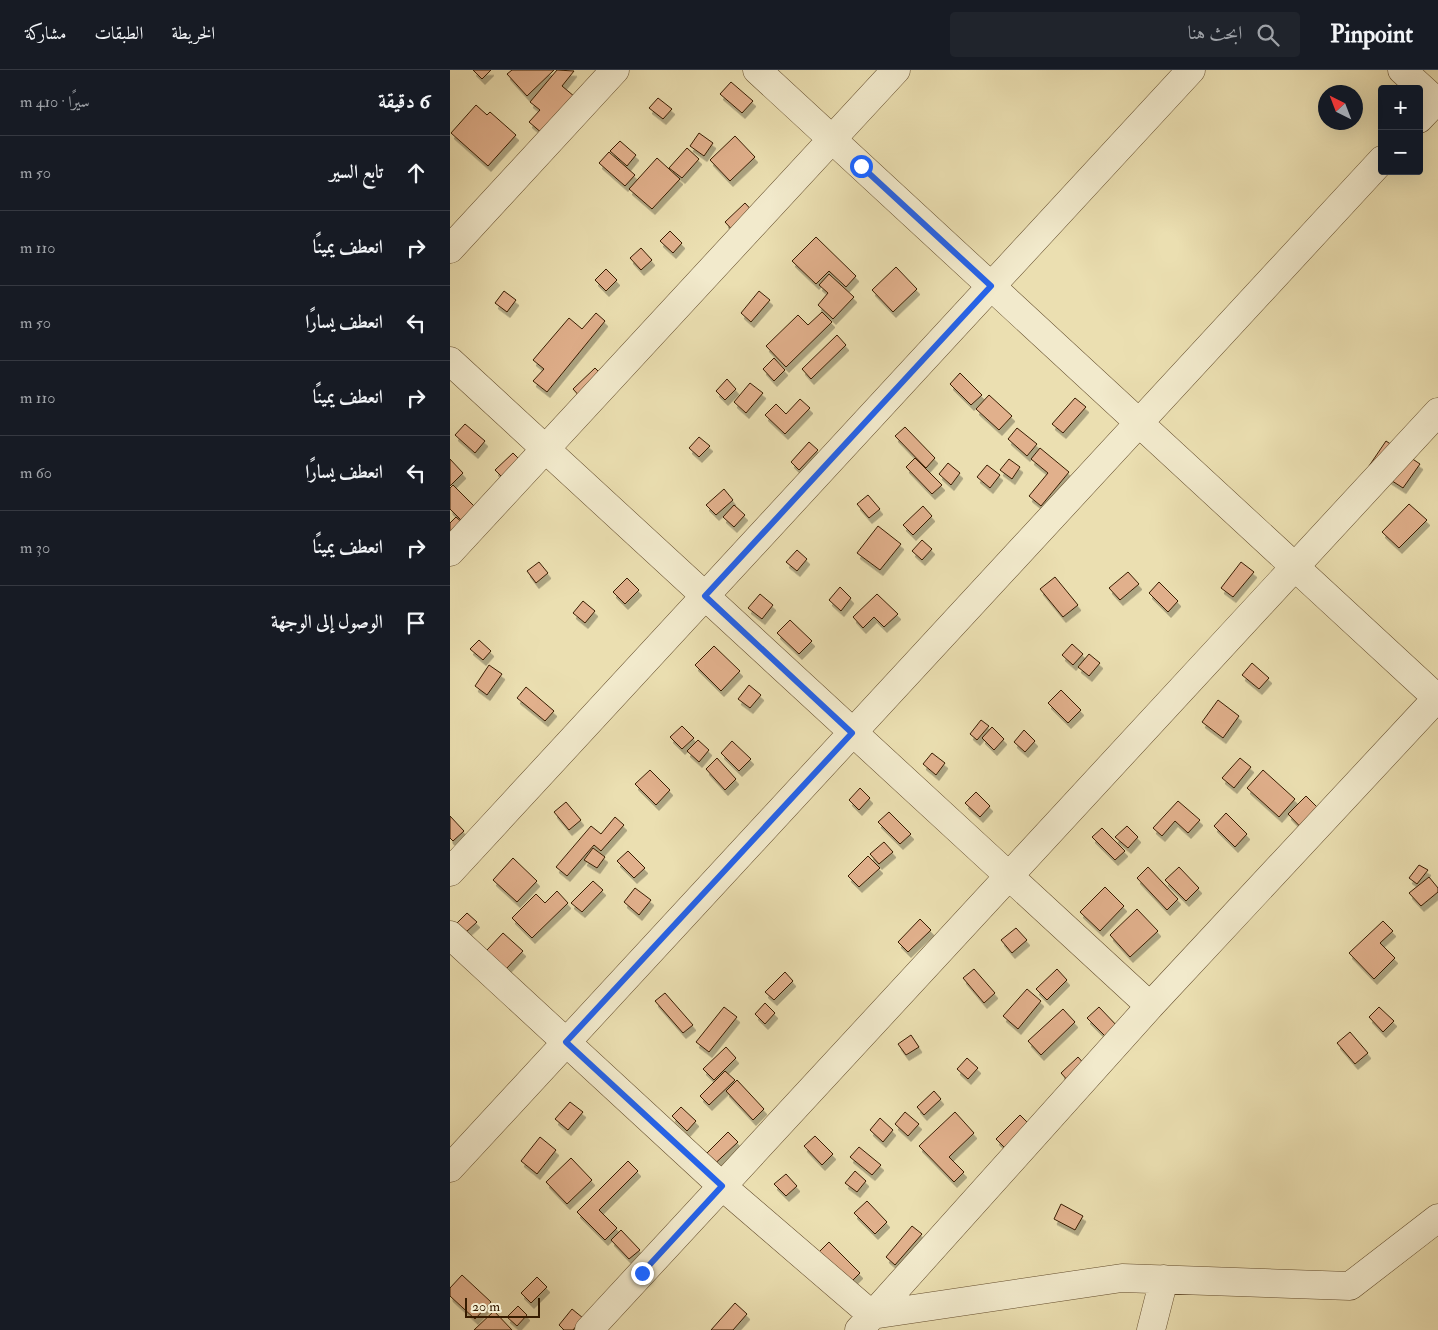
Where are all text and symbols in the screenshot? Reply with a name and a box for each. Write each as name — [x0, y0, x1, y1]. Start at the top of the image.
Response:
search box — [950, 12, 1300, 57]
text: Pinpoint — [1330, 19, 1413, 50]
text: ابحث هنا — [1188, 21, 1242, 45]
icon: search — [1254, 21, 1282, 49]
text: مشاركة — [25, 22, 66, 45]
text: الطبقات — [94, 22, 143, 45]
text: الخريطة — [171, 22, 215, 45]
north arrow — [1318, 85, 1363, 130]
map controls — [1378, 85, 1423, 175]
button: + — [1378, 85, 1423, 130]
text: 6 دقيقة — [378, 88, 430, 115]
text: سيرًا · 410 m — [20, 92, 89, 112]
button: − — [1378, 130, 1423, 175]
route start — [850, 155, 873, 178]
icon: ahead — [402, 159, 430, 187]
text: تابع السير — [329, 160, 383, 184]
text: 50 m — [20, 163, 51, 183]
icon: right — [402, 234, 430, 262]
text: انعطف يمينًا — [313, 235, 383, 259]
text: 110 m — [20, 238, 55, 258]
icon: left — [402, 309, 430, 337]
text: انعطف يسارًا — [305, 310, 383, 334]
text: 50 m — [20, 313, 51, 333]
icon: right — [402, 384, 430, 412]
text: انعطف يمينًا — [313, 385, 383, 409]
text: 110 m — [20, 388, 55, 408]
icon: left — [402, 459, 430, 487]
text: انعطف يسارًا — [305, 460, 383, 484]
text: 60 m — [20, 463, 52, 483]
icon: right — [402, 534, 430, 562]
text: انعطف يمينًا — [313, 535, 383, 559]
text: 30 m — [20, 538, 50, 558]
icon: arrive — [402, 609, 430, 637]
text: الوصول إلى الوجهة — [271, 610, 383, 634]
route end — [631, 1262, 654, 1285]
scale bar — [465, 1295, 540, 1318]
text: 20 m — [472, 1298, 500, 1315]

